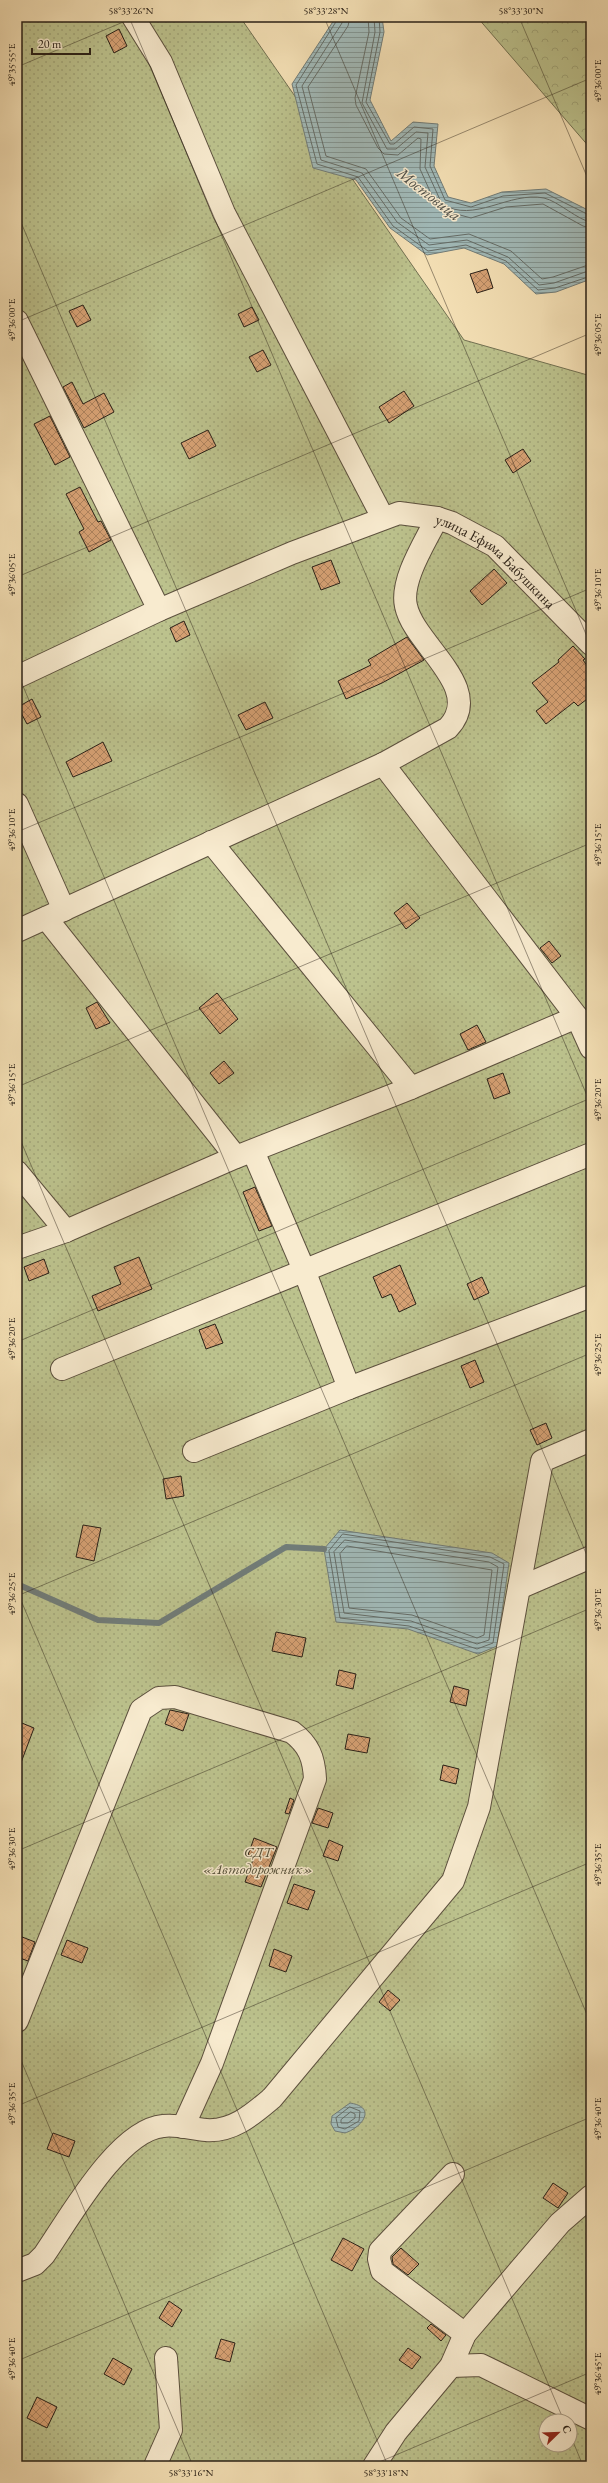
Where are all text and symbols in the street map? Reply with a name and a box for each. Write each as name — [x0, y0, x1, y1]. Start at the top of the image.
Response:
text: 58°33'26"N — [109, 4, 154, 17]
text: 58°33'28"N — [304, 4, 349, 17]
text: 58°33'30"N — [499, 4, 544, 17]
scale bar — [32, 30, 90, 56]
text: 20 m — [38, 36, 62, 52]
text: 49°35'55"E — [5, 43, 18, 86]
text: 49°36'00"E — [591, 59, 604, 102]
water label: Мостовица — [392, 162, 465, 226]
text: 49°36'00"E — [5, 298, 18, 341]
text: 49°36'05"E — [591, 313, 604, 356]
street label: улица Ефима Бабушкина — [434, 509, 560, 612]
text: 49°36'05"E — [5, 553, 18, 596]
text: 49°36'10"E — [591, 568, 604, 611]
text: 49°36'10"E — [5, 808, 18, 851]
text: 49°36'15"E — [591, 823, 604, 866]
text: 49°36'15"E — [5, 1063, 18, 1106]
text: 49°36'20"E — [591, 1078, 604, 1121]
text: 49°36'20"E — [5, 1317, 18, 1360]
text: 49°36'25"E — [591, 1333, 604, 1376]
text: 49°36'25"E — [5, 1572, 18, 1615]
text: 49°36'30"E — [591, 1588, 604, 1631]
text: 49°36'30"E — [5, 1827, 18, 1870]
park label: СДТ «Автодорожник» — [203, 1842, 313, 1878]
text: 49°36'35"E — [591, 1843, 604, 1886]
text: 49°36'35"E — [5, 2082, 18, 2125]
text: 49°36'40"E — [591, 2097, 604, 2140]
text: 49°36'40"E — [5, 2337, 18, 2380]
text: 49°36'45"E — [591, 2352, 604, 2395]
north arrow — [538, 2413, 578, 2453]
text: С — [559, 2423, 575, 2436]
text: 58°33'16"N — [169, 2466, 214, 2479]
text: 58°33'18"N — [364, 2466, 409, 2479]

